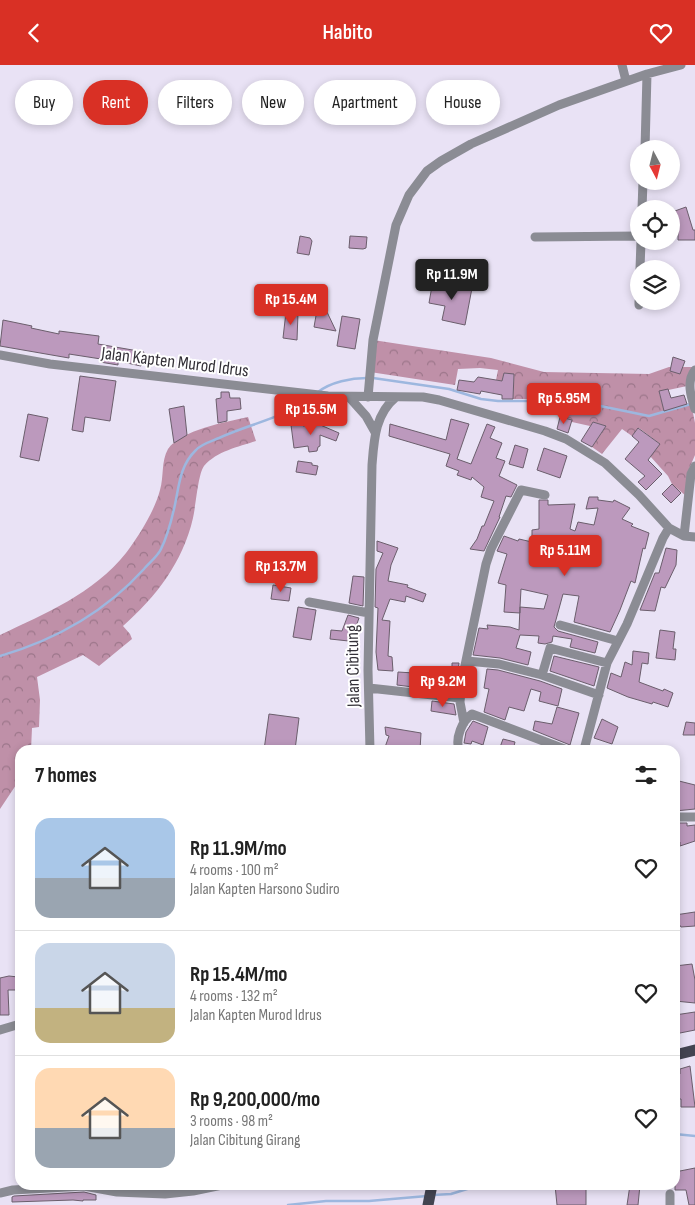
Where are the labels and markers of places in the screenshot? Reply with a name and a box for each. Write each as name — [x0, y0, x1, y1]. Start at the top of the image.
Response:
pin: Rp 11.9M — [400, 259, 504, 301]
pin: Rp 15.4M — [239, 283, 343, 326]
pin: Rp 5.95M — [512, 383, 616, 425]
pin: Rp 15.5M — [259, 393, 363, 436]
pin: Rp 5.11M — [513, 535, 617, 577]
pin: Rp 13.7M — [229, 551, 333, 593]
pin: Rp 9.2M — [397, 665, 489, 708]

